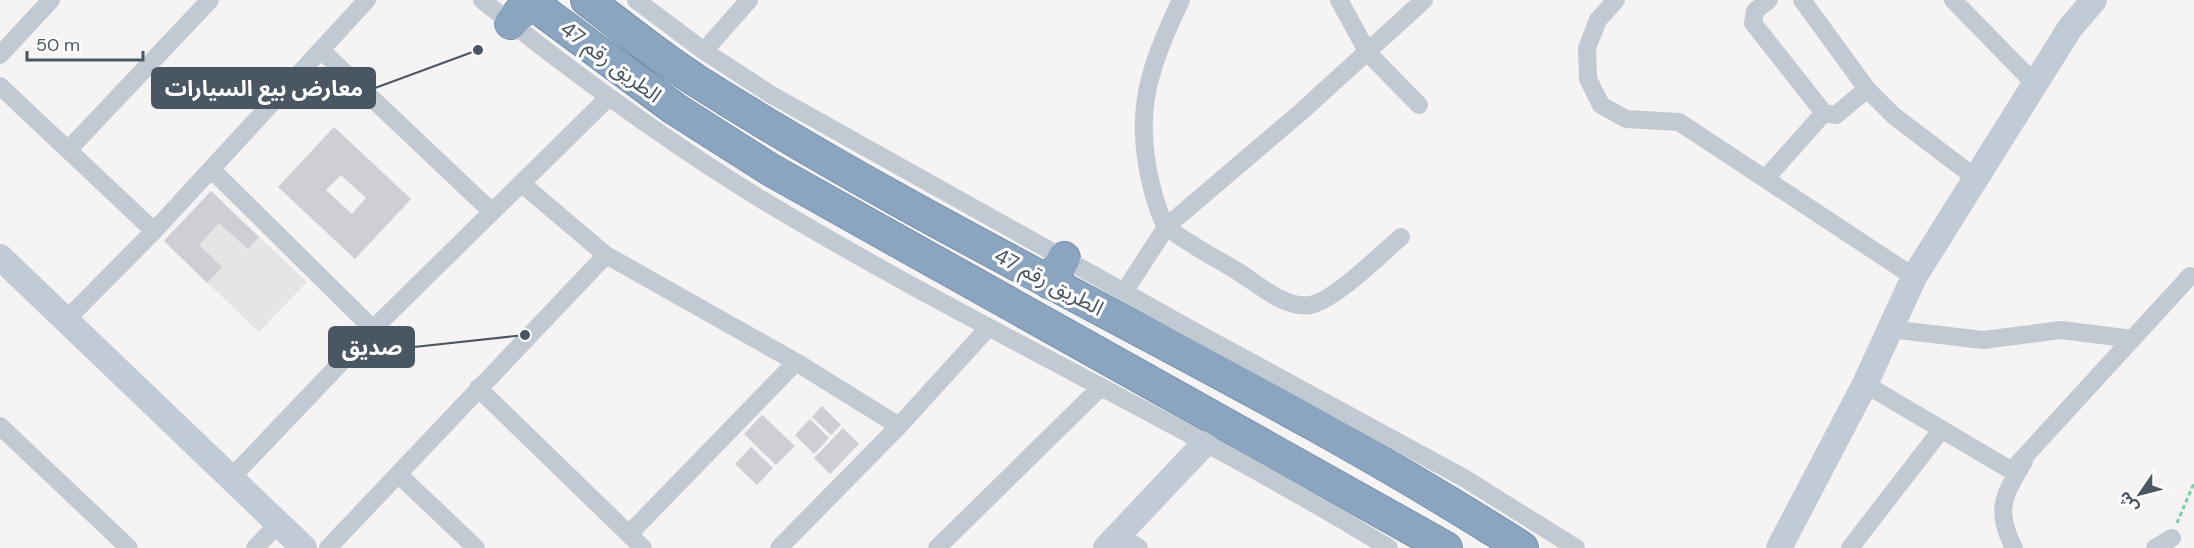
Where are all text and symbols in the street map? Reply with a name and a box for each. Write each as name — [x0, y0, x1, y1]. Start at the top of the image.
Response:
street label: الطريق رقم 47 — [554, 15, 667, 110]
scale bar — [27, 24, 142, 62]
text: 50 m — [36, 33, 80, 57]
callout: معارض بيع السيارات — [152, 68, 375, 108]
text: معارض بيع السيارات — [165, 74, 363, 105]
street label: الطريق رقم 47 — [989, 242, 1108, 323]
callout: صديق — [329, 327, 414, 367]
text: صديق — [342, 333, 402, 362]
north arrow — [2110, 464, 2170, 524]
text: ش — [2113, 487, 2143, 517]

